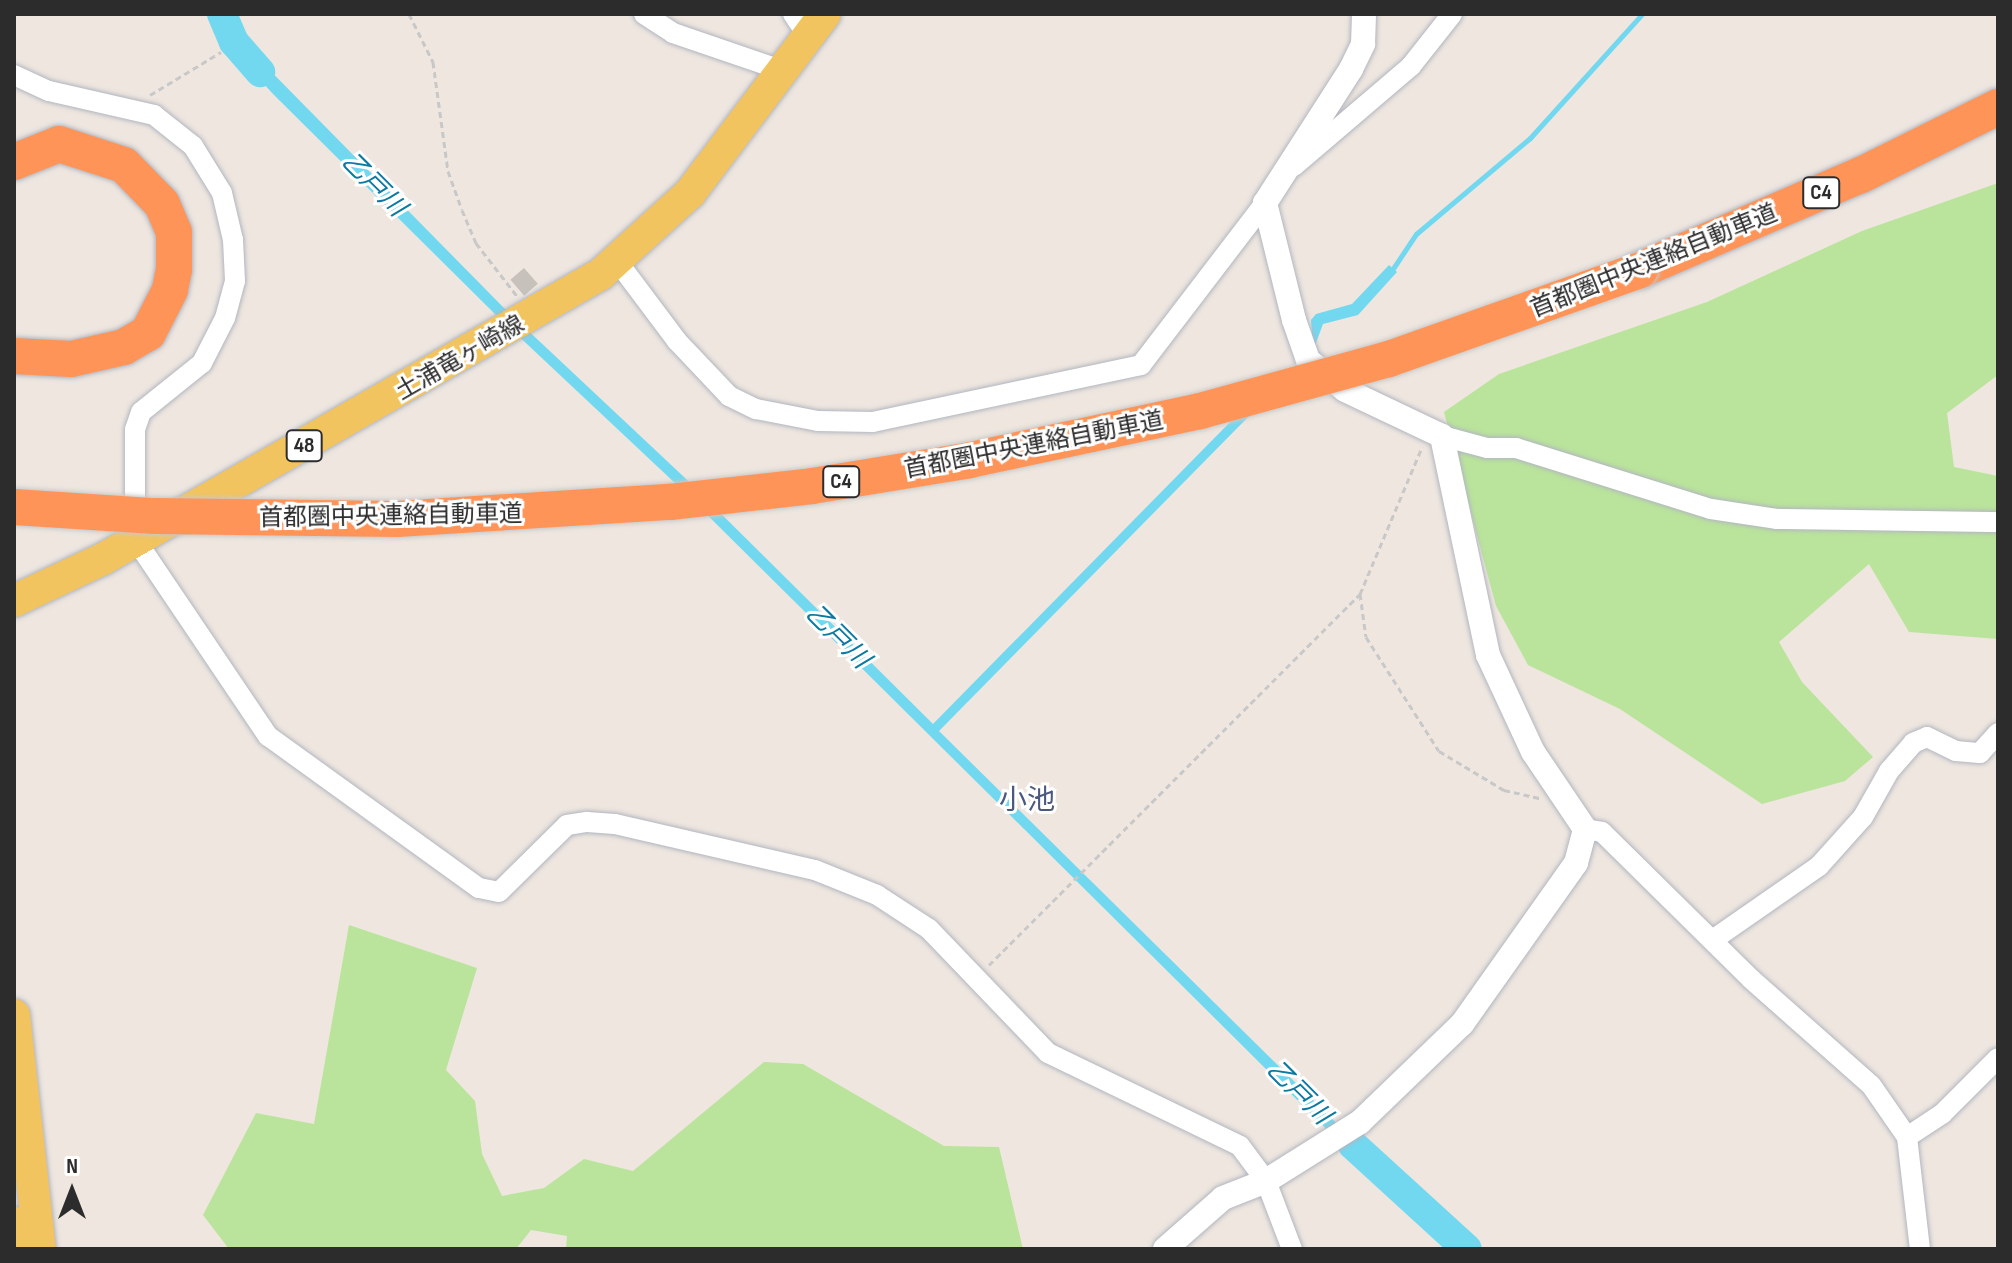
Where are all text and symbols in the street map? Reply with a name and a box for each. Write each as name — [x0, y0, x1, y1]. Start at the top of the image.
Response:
water label: 乙戸川 — [334, 146, 412, 224]
road number: C4 — [1801, 175, 1841, 211]
street label: 首都圏中央連絡自動車道 — [1526, 198, 1782, 324]
street label: 土浦竜ヶ崎線 — [390, 310, 530, 406]
street label: 首都圏中央連絡自動車道 — [902, 406, 1166, 484]
road number: 48 — [284, 428, 324, 464]
road number: C4 — [821, 464, 861, 500]
street label: 首都圏中央連絡自動車道 — [259, 499, 523, 533]
water label: 乙戸川 — [798, 598, 876, 676]
district label: 小池 — [999, 784, 1055, 818]
water label: 乙戸川 — [1259, 1054, 1337, 1132]
north arrow — [32, 1151, 112, 1231]
text: N — [66, 1153, 78, 1180]

